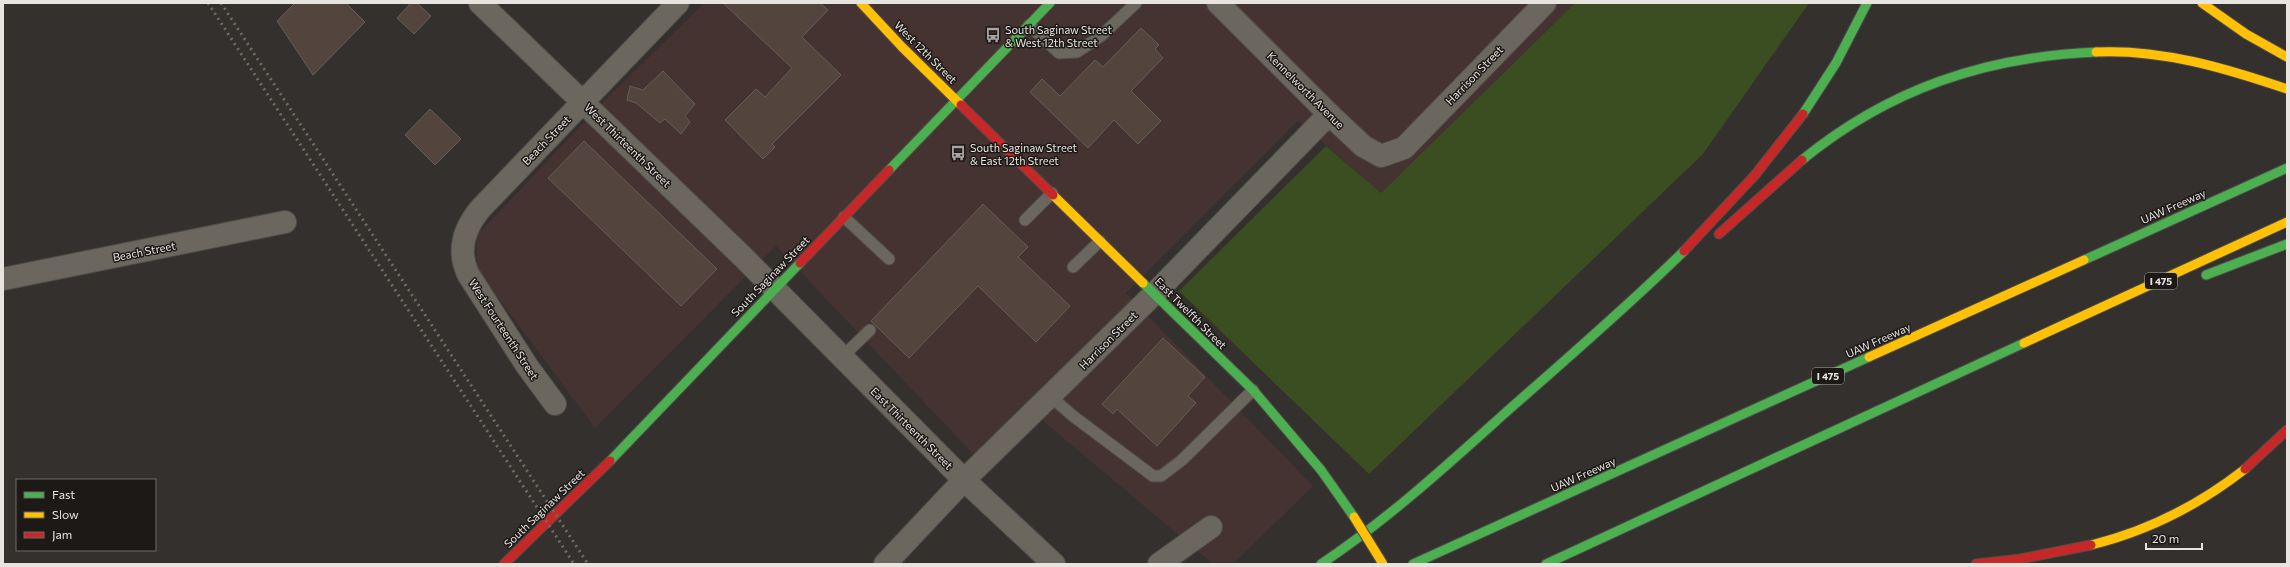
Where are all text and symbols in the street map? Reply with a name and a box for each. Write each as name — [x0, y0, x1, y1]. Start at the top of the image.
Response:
street label: West 12th Street — [892, 18, 960, 86]
place label: South Saginaw Street & West 12th Street — [1005, 23, 1113, 49]
bus stop icon: South Saginaw Street & West 12th Street — [984, 26, 1002, 44]
street label: Harrison Street — [1443, 43, 1506, 107]
street label: Kennelworth Avenue — [1265, 49, 1347, 131]
street label: West Thirteenth Street — [582, 100, 674, 190]
street label: Beach Street — [519, 112, 573, 167]
place label: South Saginaw Street & East 12th Street — [970, 141, 1078, 167]
bus stop icon: South Saginaw Street & East 12th Street — [949, 144, 967, 162]
street label: UAW Freeway — [2139, 186, 2208, 226]
street label: South Saginaw Street — [728, 233, 812, 319]
street label: Beach Street — [112, 238, 177, 263]
road number: I 475 — [2145, 273, 2177, 289]
street label: East Twelfth Street — [1153, 275, 1230, 352]
street label: West Fourteenth Street — [467, 276, 542, 382]
street label: Harrison Street — [1076, 308, 1140, 372]
street label: UAW Freeway — [1844, 320, 1913, 360]
road number: I 475 — [1812, 368, 1844, 384]
street label: East Thirteenth Street — [868, 384, 956, 472]
street label: UAW Freeway — [1549, 454, 1618, 494]
street label: South Saginaw Street — [501, 466, 587, 550]
legend — [16, 479, 156, 551]
text: Fast — [52, 487, 75, 501]
text: Slow — [52, 507, 79, 521]
scale bar — [2146, 525, 2202, 551]
text: Jam — [52, 527, 72, 542]
text: 20 m — [2152, 531, 2179, 545]

